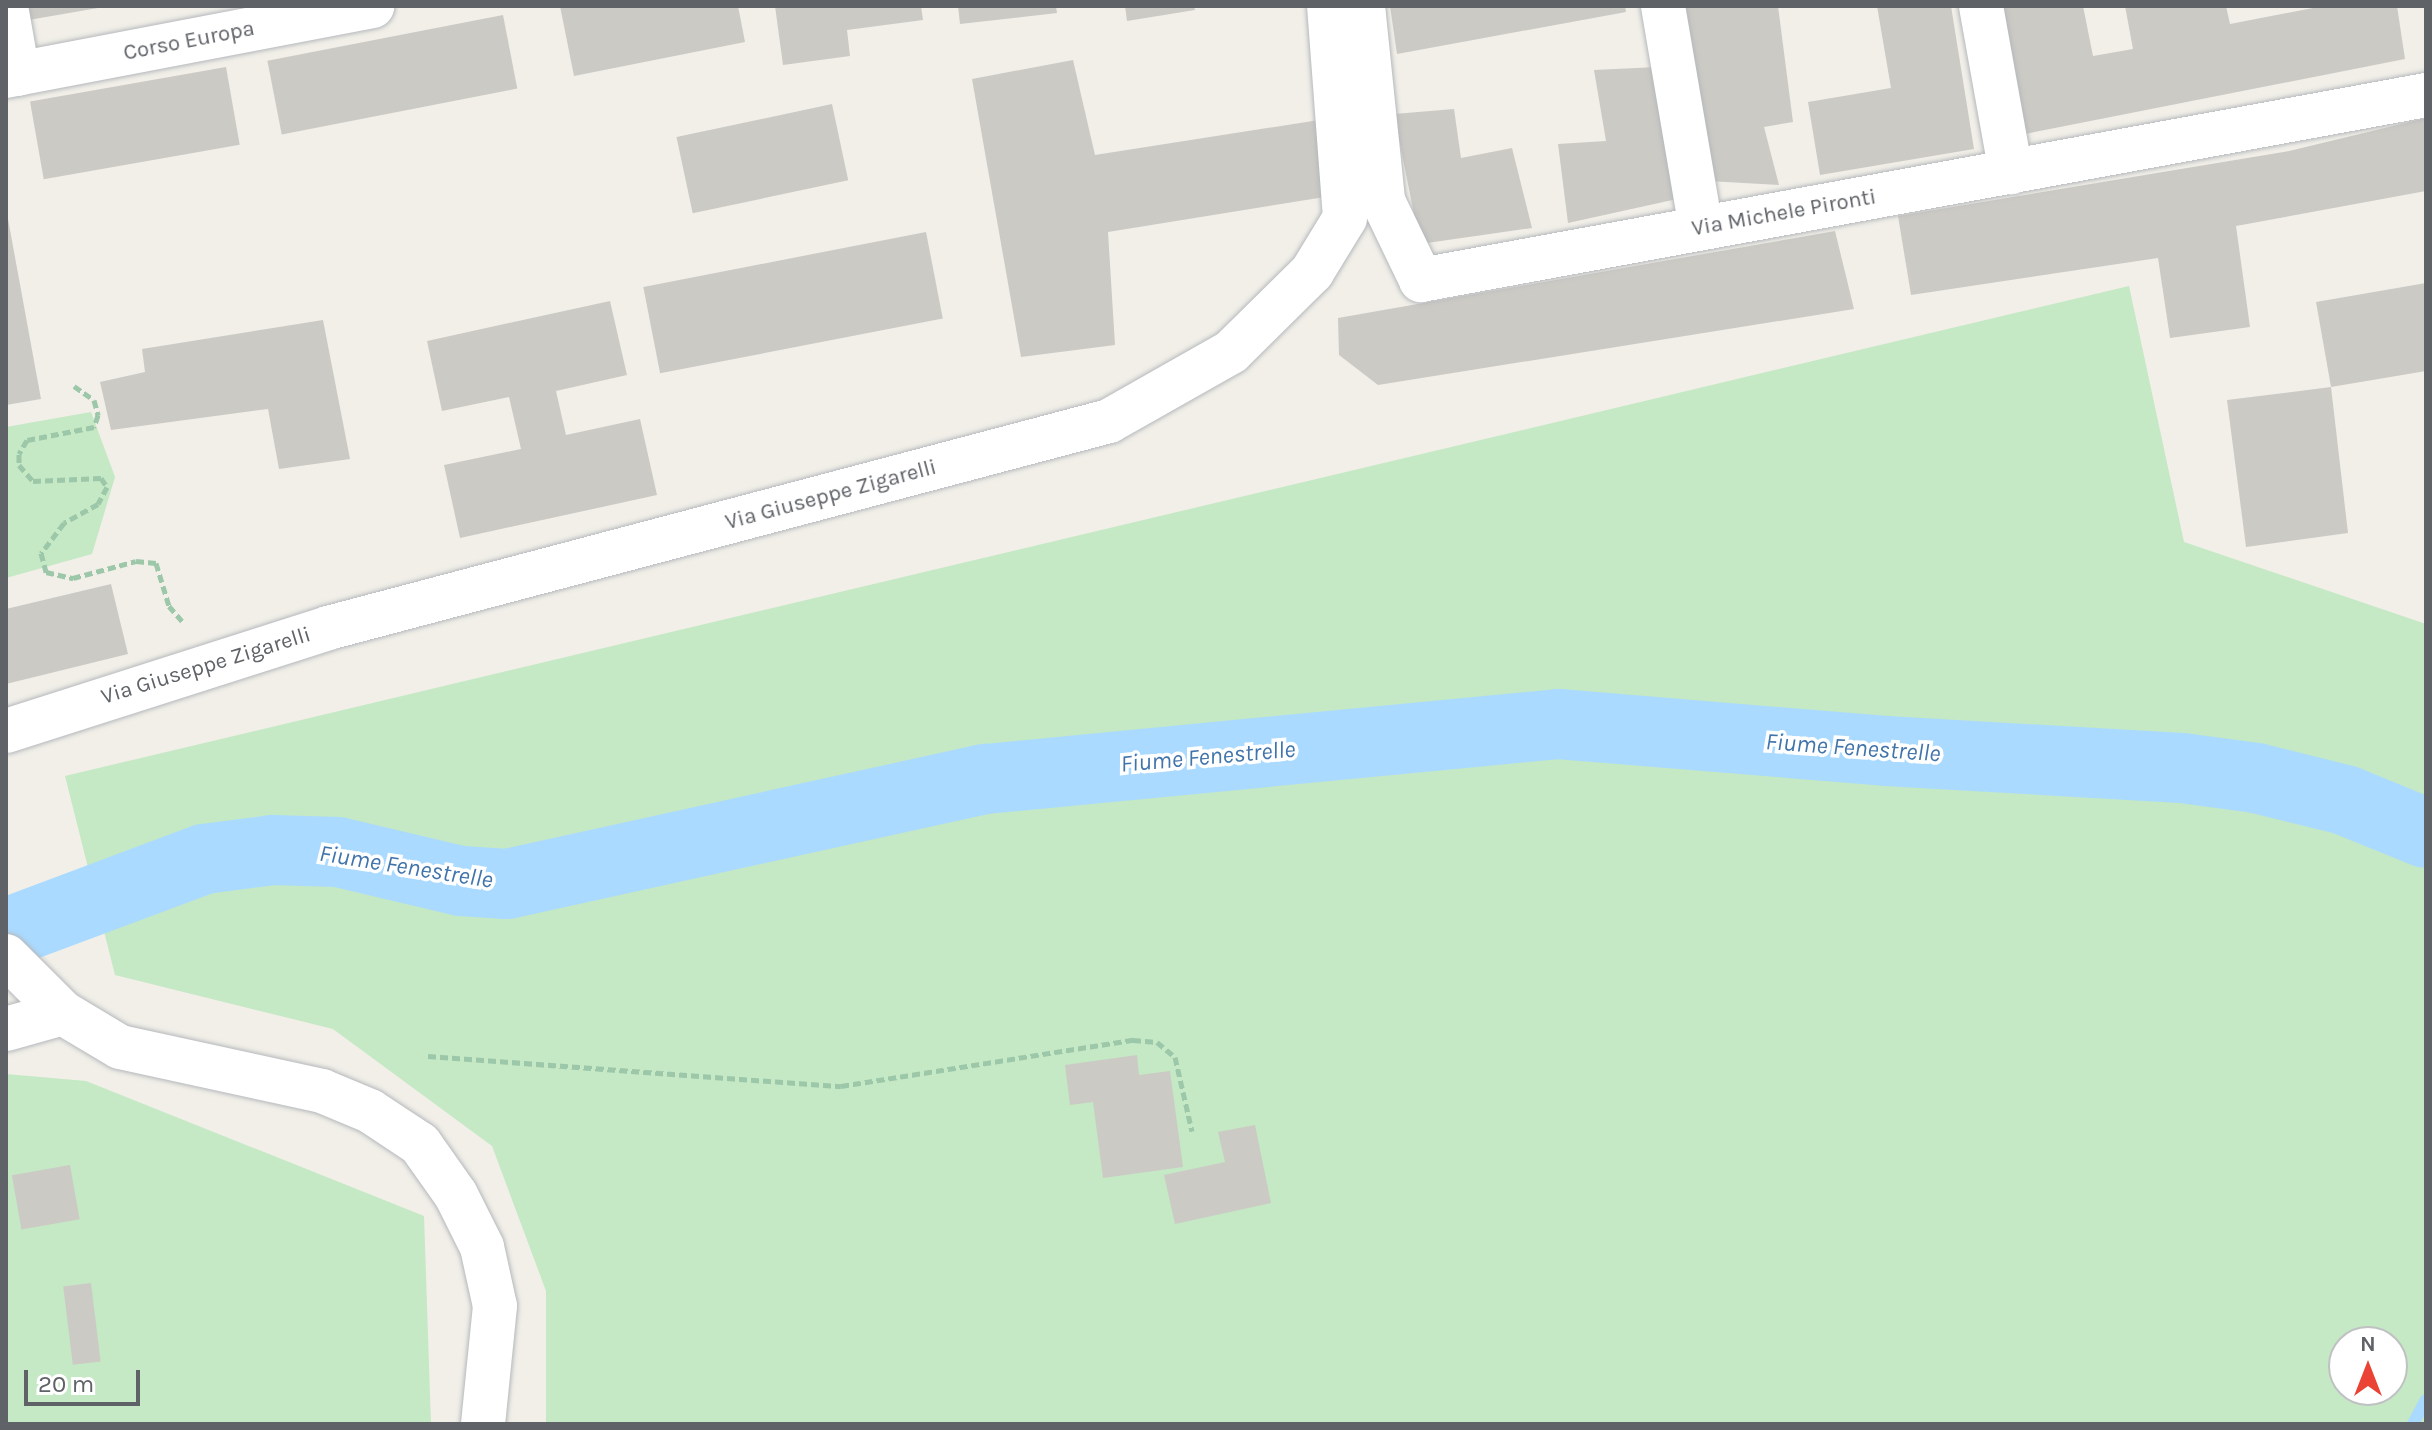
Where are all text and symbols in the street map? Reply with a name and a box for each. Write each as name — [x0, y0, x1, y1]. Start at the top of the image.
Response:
street label: Corso Europa — [121, 15, 257, 67]
street label: Via Michele Pironti — [1690, 184, 1878, 242]
street label: Via Giuseppe Zigarelli — [722, 454, 940, 536]
street label: Via Giuseppe Zigarelli — [98, 622, 314, 710]
water label: Fiume Fenestrelle — [1765, 728, 1941, 768]
water label: Fiume Fenestrelle — [1119, 735, 1297, 779]
water label: Fiume Fenestrelle — [317, 839, 495, 895]
north arrow — [2328, 1326, 2408, 1406]
text: N — [2360, 1331, 2376, 1357]
scale bar — [28, 1354, 144, 1404]
text: 20 m — [38, 1370, 94, 1398]

